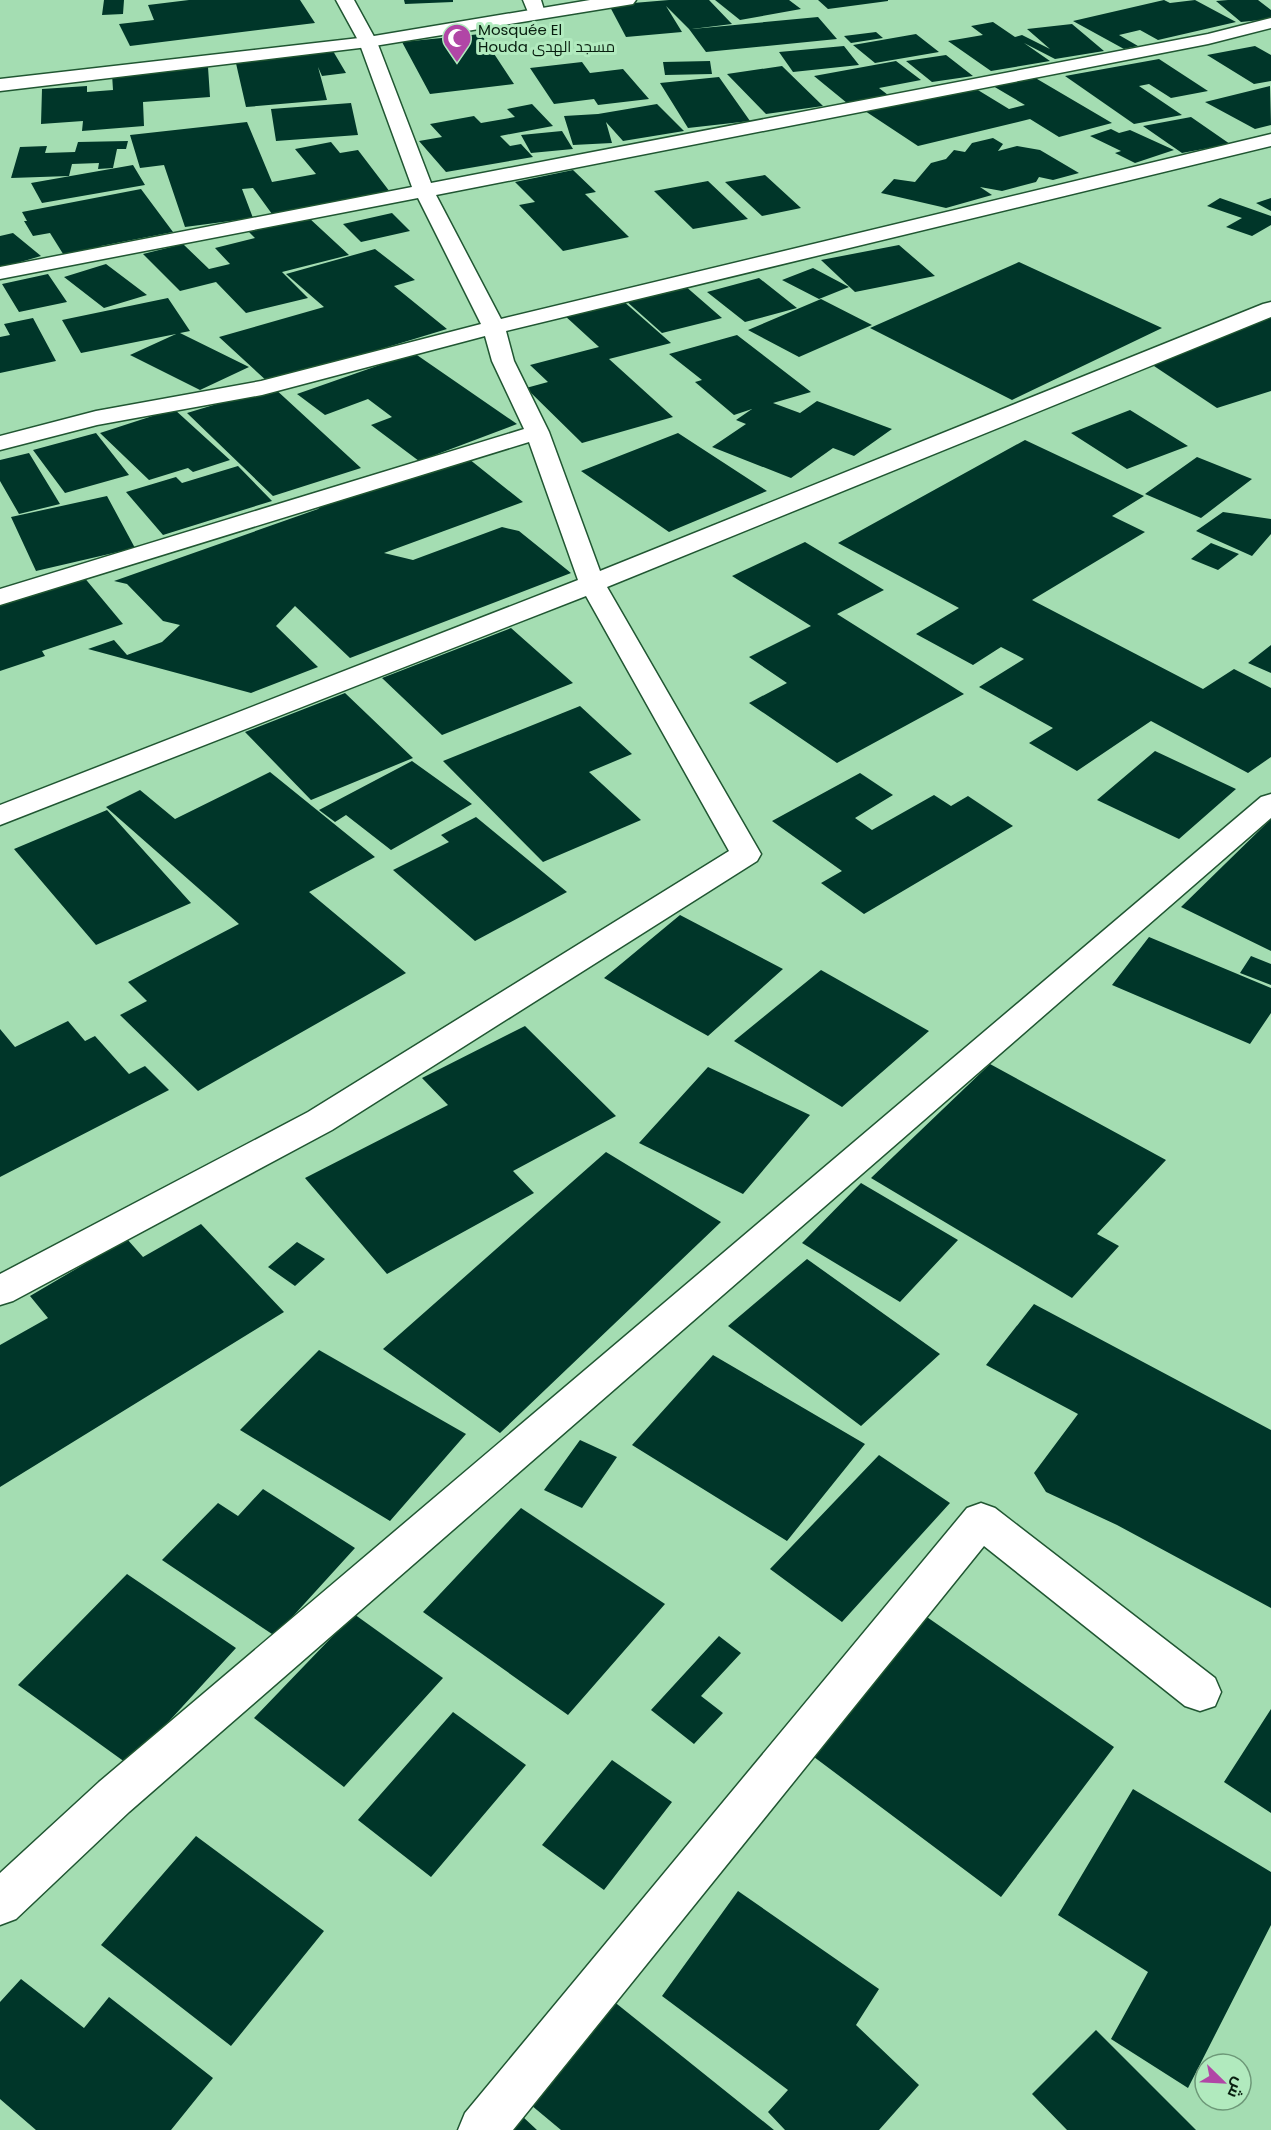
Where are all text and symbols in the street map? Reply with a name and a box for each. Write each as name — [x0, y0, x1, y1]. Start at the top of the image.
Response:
place label: Mosquée El Houda مسجد الهدى — [478, 19, 615, 57]
mosque icon: Mosquée El Houda مسجد الهدى — [441, 22, 473, 64]
north arrow — [1193, 2052, 1253, 2112]
text: ش — [1222, 2074, 1251, 2102]

